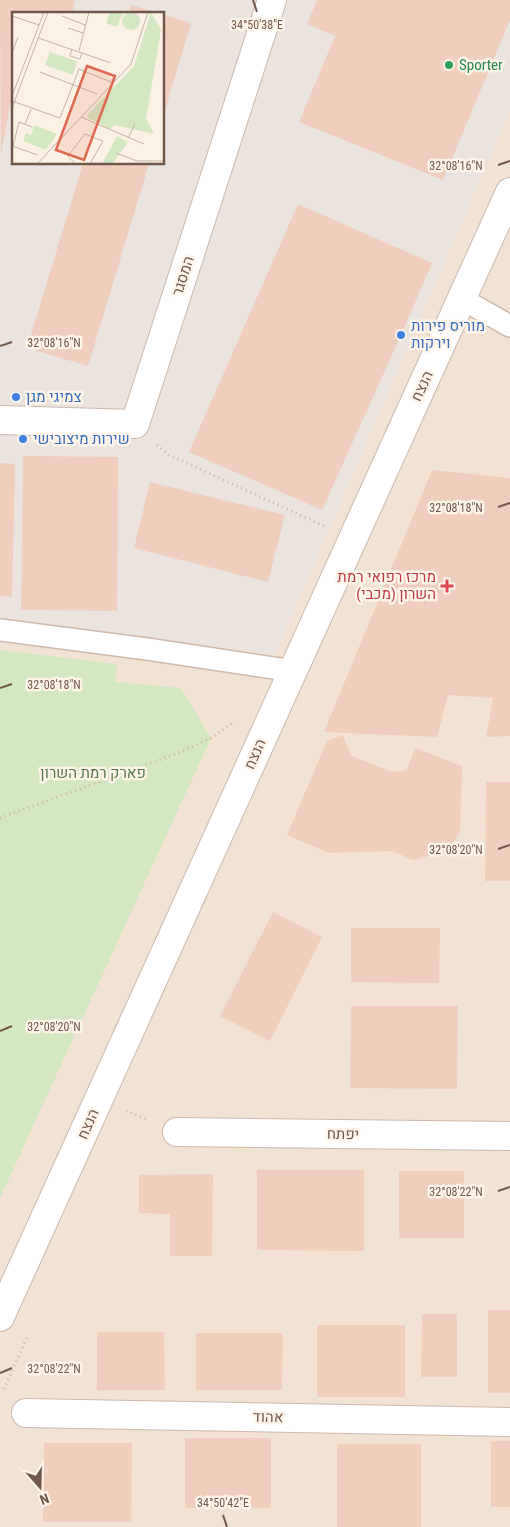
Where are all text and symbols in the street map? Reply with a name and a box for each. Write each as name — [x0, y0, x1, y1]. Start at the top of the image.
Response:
inset map — [12, 12, 165, 165]
text: 34°50'38"E — [231, 18, 283, 32]
place label: Sporter — [459, 56, 503, 74]
marker: Sporter — [443, 59, 455, 71]
text: 32°08'16"N — [429, 159, 483, 173]
street label: המסגר — [168, 254, 198, 298]
place label: מוריס פירות וירקות — [411, 317, 485, 352]
marker: מוריס פירות וירקות — [395, 329, 407, 341]
text: 32°08'16"N — [27, 336, 81, 350]
street label: הנצח — [407, 368, 437, 404]
place label: צמיגי מגן — [26, 388, 82, 406]
marker: צמיגי מגן — [10, 391, 22, 403]
place label: שירות מיצובישי — [33, 430, 130, 448]
marker: שירות מיצובישי — [17, 433, 29, 445]
text: 32°08'18"N — [429, 501, 483, 515]
place label: מרכז רפואי רמת השרון (מכבי) — [337, 568, 436, 603]
marker: מרכז רפואי רמת השרון (מכבי) — [440, 579, 454, 593]
text: 32°08'18"N — [27, 678, 81, 692]
street label: הנצח — [240, 736, 270, 772]
park label: פארק רמת השרון — [40, 764, 146, 782]
text: 32°08'20"N — [429, 843, 483, 857]
text: 32°08'20"N — [27, 1020, 81, 1034]
street label: הנצח — [73, 1106, 103, 1142]
street label: יפתח — [327, 1125, 359, 1143]
text: 32°08'22"N — [429, 1185, 483, 1199]
text: 32°08'22"N — [27, 1362, 81, 1376]
street label: אהוד — [253, 1408, 283, 1426]
north arrow — [15, 1462, 65, 1512]
text: N — [38, 1490, 51, 1508]
text: 34°50'42"E — [197, 1496, 249, 1510]

